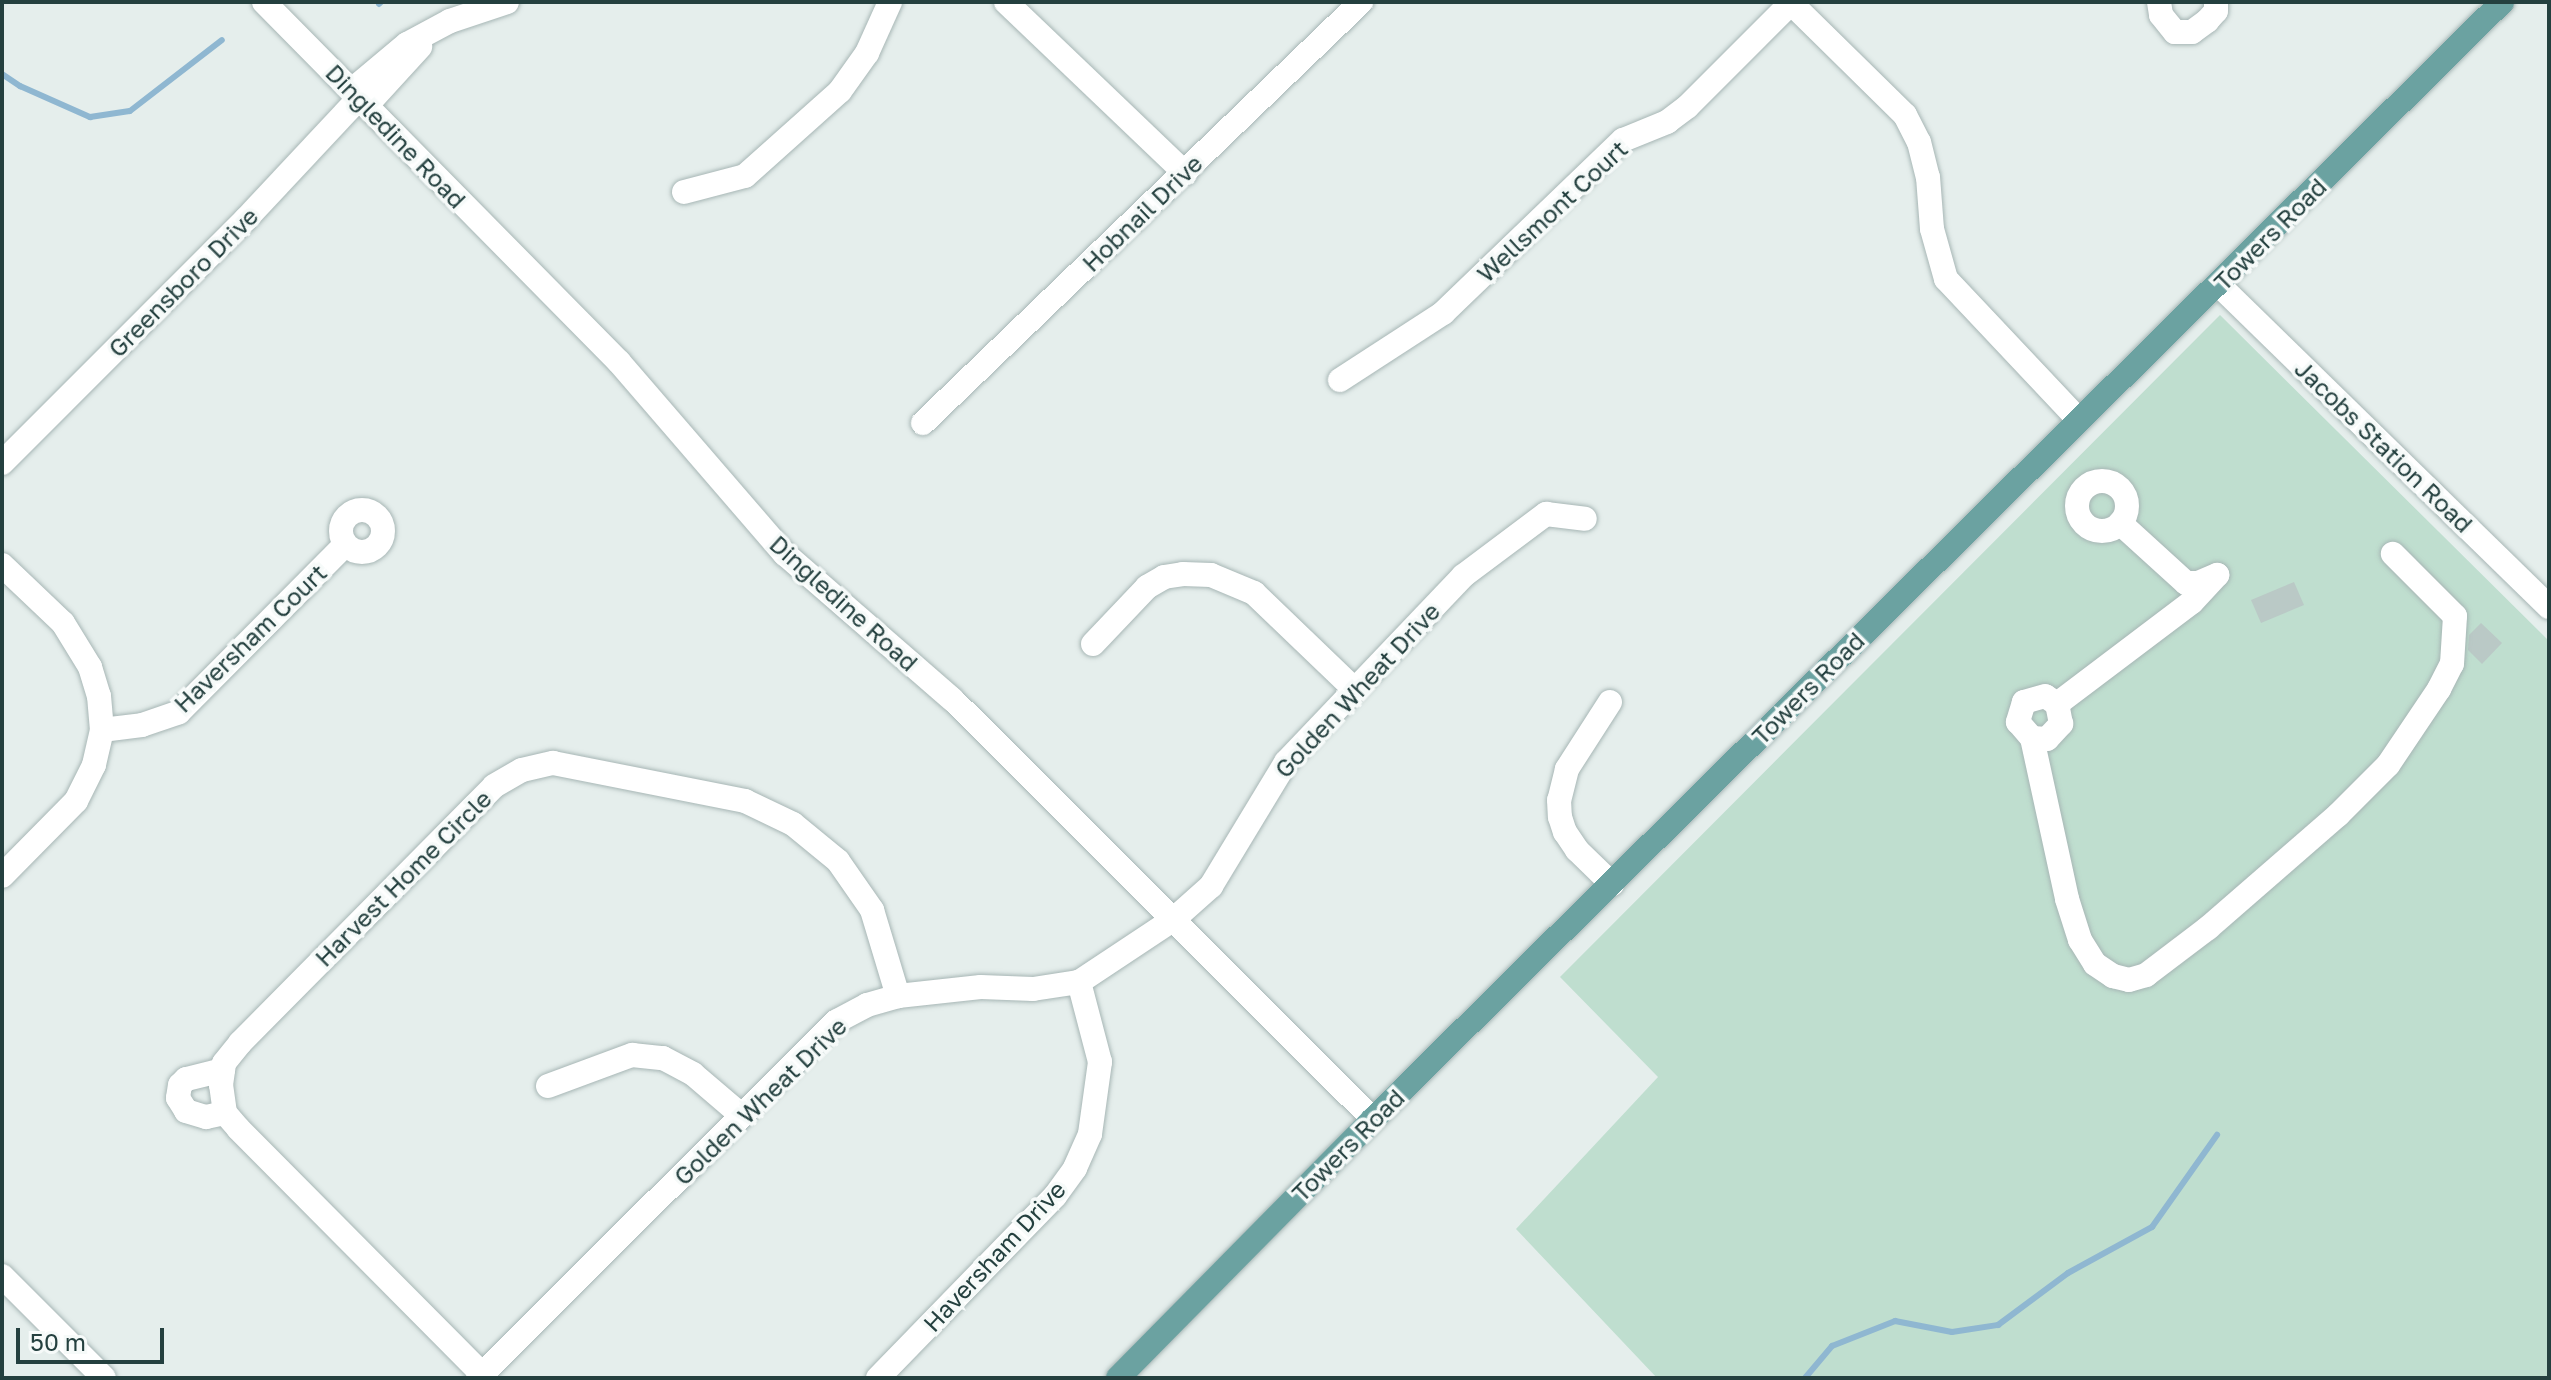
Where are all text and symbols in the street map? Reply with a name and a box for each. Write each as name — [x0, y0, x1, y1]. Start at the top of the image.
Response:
street label: Dingledine Road — [320, 58, 472, 214]
street label: Wellsmont Court — [1471, 134, 1633, 288]
street label: Hobnail Drive — [1076, 149, 1208, 277]
street label: Towers Road — [2208, 172, 2332, 296]
street label: Greensboro Drive — [102, 201, 264, 363]
street label: Jacobs Station Road — [2289, 354, 2479, 538]
street label: Dingledine Road — [764, 529, 924, 677]
street label: Haversham Court — [168, 558, 332, 718]
street label: Golden Wheat Drive — [1269, 597, 1445, 783]
street label: Towers Road — [1746, 626, 1870, 750]
street label: Harvest Home Circle — [309, 784, 497, 972]
street label: Golden Wheat Drive — [668, 1011, 852, 1191]
street label: Towers Road — [1286, 1083, 1410, 1207]
street label: Haversham Drive — [917, 1175, 1071, 1337]
scale bar — [20, 1312, 168, 1362]
text: 50 m — [30, 1327, 86, 1356]

